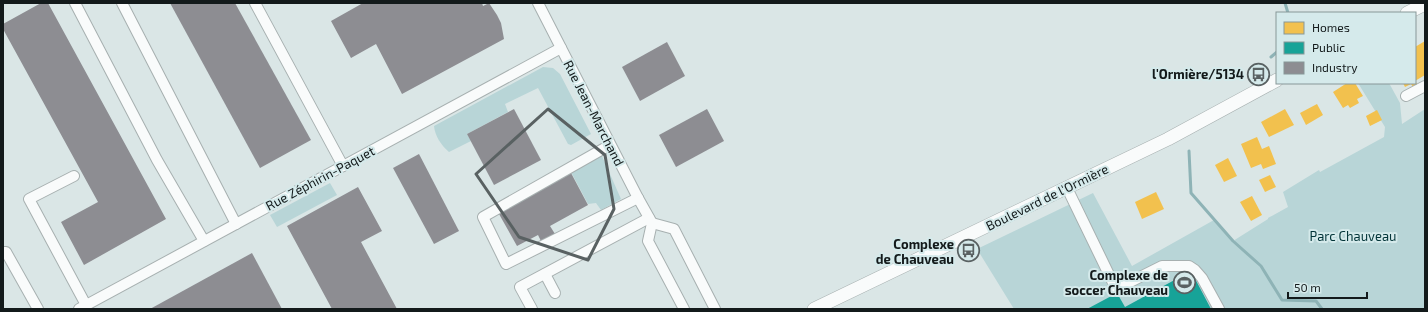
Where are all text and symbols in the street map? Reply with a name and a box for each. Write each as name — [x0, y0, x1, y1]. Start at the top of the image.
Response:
legend — [1276, 12, 1416, 84]
text: Homes — [1312, 20, 1350, 34]
text: Public — [1312, 40, 1345, 54]
street label: Rue Jean-Marchand — [560, 57, 628, 169]
text: Industry — [1312, 60, 1358, 74]
bus stop icon: l'Ormière/5134 — [1246, 61, 1272, 87]
place label: l'Ormière/5134 — [1152, 66, 1244, 82]
street label: Rue Zéphirin-Paquet — [263, 142, 377, 214]
street label: Boulevard de l'Ormière — [983, 160, 1111, 234]
park label: Parc Chauveau — [1310, 228, 1396, 244]
place label: Complexe de Chauveau — [876, 236, 954, 267]
bus stop icon: Complexe de Chauveau — [956, 238, 982, 264]
place label: Complexe de soccer Chauveau — [1065, 267, 1168, 298]
sports icon: Complexe de soccer Chauveau — [1171, 269, 1197, 295]
scale bar — [1288, 274, 1367, 300]
text: 50 m — [1294, 280, 1321, 294]

